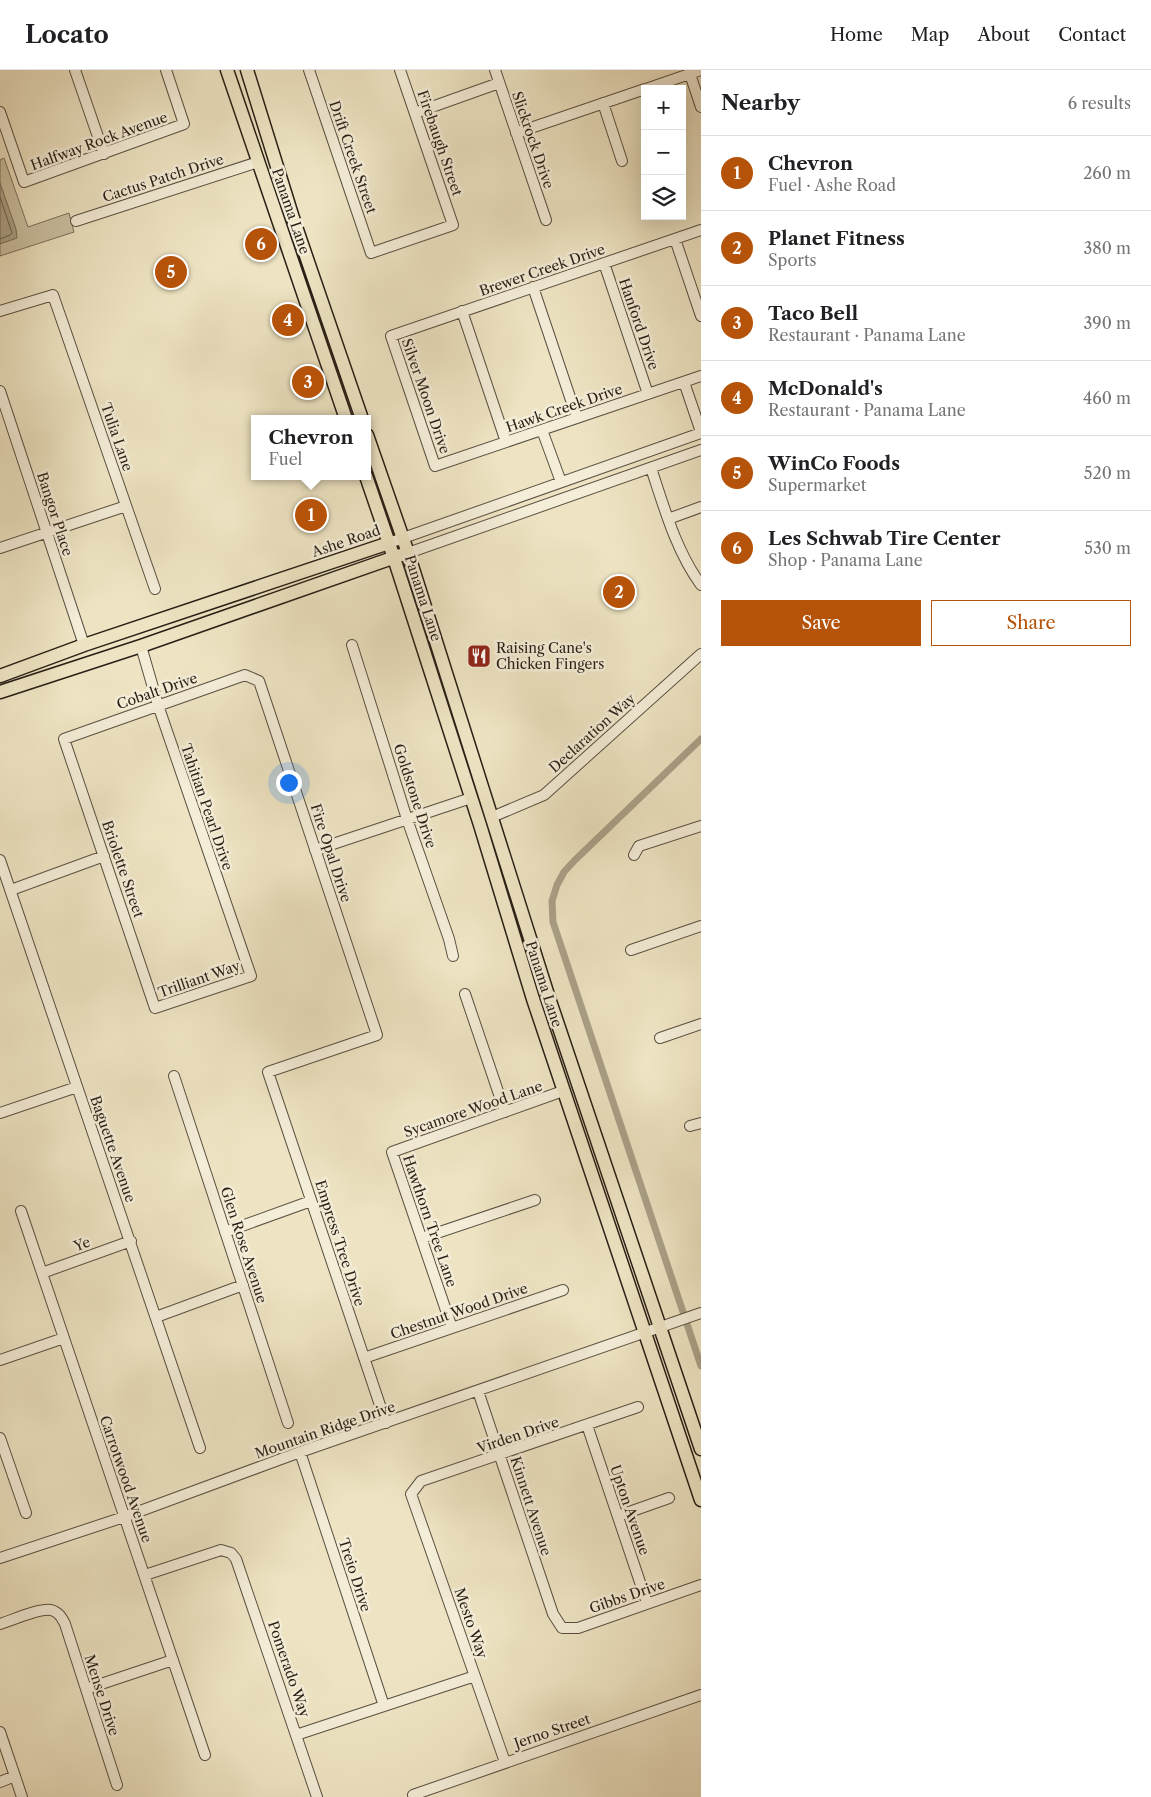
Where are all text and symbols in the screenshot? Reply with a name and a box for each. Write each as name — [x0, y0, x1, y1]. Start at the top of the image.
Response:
text: Locato — [25, 20, 109, 49]
text: Home — [830, 24, 883, 46]
text: Map — [911, 24, 949, 46]
text: About — [977, 24, 1030, 46]
text: Contact — [1058, 24, 1126, 46]
map controls — [641, 85, 686, 220]
button: + — [641, 85, 686, 130]
street label: Firebaugh Street — [413, 88, 467, 198]
street label: Slickrock Drive — [508, 89, 558, 191]
text: Nearby — [721, 90, 800, 115]
text: 6 results — [1068, 93, 1131, 113]
street label: Drift Creek Street — [325, 98, 381, 216]
street label: Halfway Rock Avenue — [28, 108, 170, 174]
button: − — [641, 130, 686, 175]
street label: Cactus Patch Drive — [100, 150, 226, 206]
text: Chevron — [768, 152, 853, 175]
text: 1 — [733, 163, 741, 183]
text: 260 m — [1083, 163, 1131, 183]
street label: Panama Lane — [268, 166, 314, 256]
button: layers — [641, 175, 686, 220]
text: Fuel · Ashe Road — [768, 175, 896, 195]
pin: 6 — [245, 225, 277, 263]
text: Planet Fitness — [768, 227, 905, 250]
text: 2 — [732, 238, 742, 258]
text: 380 m — [1083, 238, 1131, 258]
street label: Brewer Creek Drive — [477, 240, 607, 300]
text: Sports — [768, 250, 817, 270]
pin: 5 — [155, 253, 187, 291]
street label: Hanford Drive — [615, 276, 663, 372]
pin: 4 — [272, 301, 304, 339]
text: Taco Bell — [768, 302, 858, 325]
text: 3 — [732, 313, 742, 333]
text: 390 m — [1084, 313, 1131, 333]
text: Restaurant · Panama Lane — [768, 325, 966, 345]
street label: Silver Moon Drive — [398, 336, 454, 456]
pin: 3 — [292, 363, 324, 401]
text: McDonald's — [768, 377, 883, 400]
street label: Hawk Creek Drive — [503, 380, 625, 436]
text: 4 — [732, 388, 742, 408]
text: 460 m — [1083, 388, 1131, 408]
street label: Tulia Lane — [97, 400, 137, 474]
text: Restaurant · Panama Lane — [768, 400, 966, 420]
popup — [251, 415, 371, 480]
text: Chevron — [268, 426, 354, 449]
text: Fuel — [268, 449, 302, 469]
text: WinCo Foods — [768, 452, 900, 475]
text: 5 — [733, 463, 741, 483]
text: 520 m — [1084, 463, 1131, 483]
street label: Bangor Place — [33, 470, 77, 558]
text: Supermarket — [768, 475, 866, 495]
pin: 1 — [295, 496, 327, 534]
street label: Ashe Road — [308, 521, 383, 561]
text: Les Schwab Tire Center — [768, 527, 1001, 550]
text: 6 — [732, 538, 742, 558]
text: 530 m — [1084, 538, 1131, 558]
text: Shop · Panama Lane — [768, 550, 923, 570]
street label: Panama Lane — [401, 553, 445, 644]
pin: 2 — [603, 573, 635, 611]
button: Save — [721, 600, 921, 646]
button: Share — [931, 600, 1131, 646]
place label: Raising Cane's Chicken Fingers — [496, 639, 604, 673]
restaurant icon: Raising Cane's Chicken Fingers — [466, 643, 492, 669]
street label: Cobalt Drive — [114, 669, 200, 713]
street label: Declaration Way — [545, 689, 639, 776]
street label: Tahitian Pearl Drive — [177, 741, 237, 873]
street label: Goldstone Drive — [390, 741, 440, 851]
your location — [276, 770, 302, 796]
street label: Fire Opal Drive — [307, 801, 355, 905]
street label: Briolette Street — [98, 818, 148, 920]
street label: Panama Lane — [522, 939, 566, 1030]
street label: Trilliant Way — [156, 956, 243, 1001]
street label: Sycamore Wood Lane — [401, 1077, 545, 1141]
street label: Baguette Avenue — [86, 1093, 140, 1205]
street label: Hawthorn Tree Lane — [399, 1152, 461, 1290]
street label: Empress Tree Drive — [311, 1178, 369, 1308]
street label: Glen Rose Avenue — [217, 1185, 271, 1306]
street label: Ye — [70, 1233, 93, 1256]
street label: Chestnut Wood Drive — [388, 1279, 530, 1343]
street label: Mountain Ridge Drive — [252, 1397, 398, 1462]
street label: Carrotwood Avenue — [96, 1413, 156, 1545]
street label: Virden Drive — [474, 1413, 561, 1458]
street label: Kinnett Avenue — [506, 1454, 556, 1558]
street label: Upton Avenue — [606, 1462, 654, 1558]
street label: Treio Drive — [335, 1536, 375, 1614]
street label: Gibbs Drive — [587, 1575, 667, 1617]
street label: Mesto Way — [451, 1585, 492, 1661]
street label: Pomerado Way — [264, 1618, 314, 1720]
street label: Mense Drive — [80, 1652, 124, 1738]
street label: Jerno Street — [510, 1710, 592, 1753]

